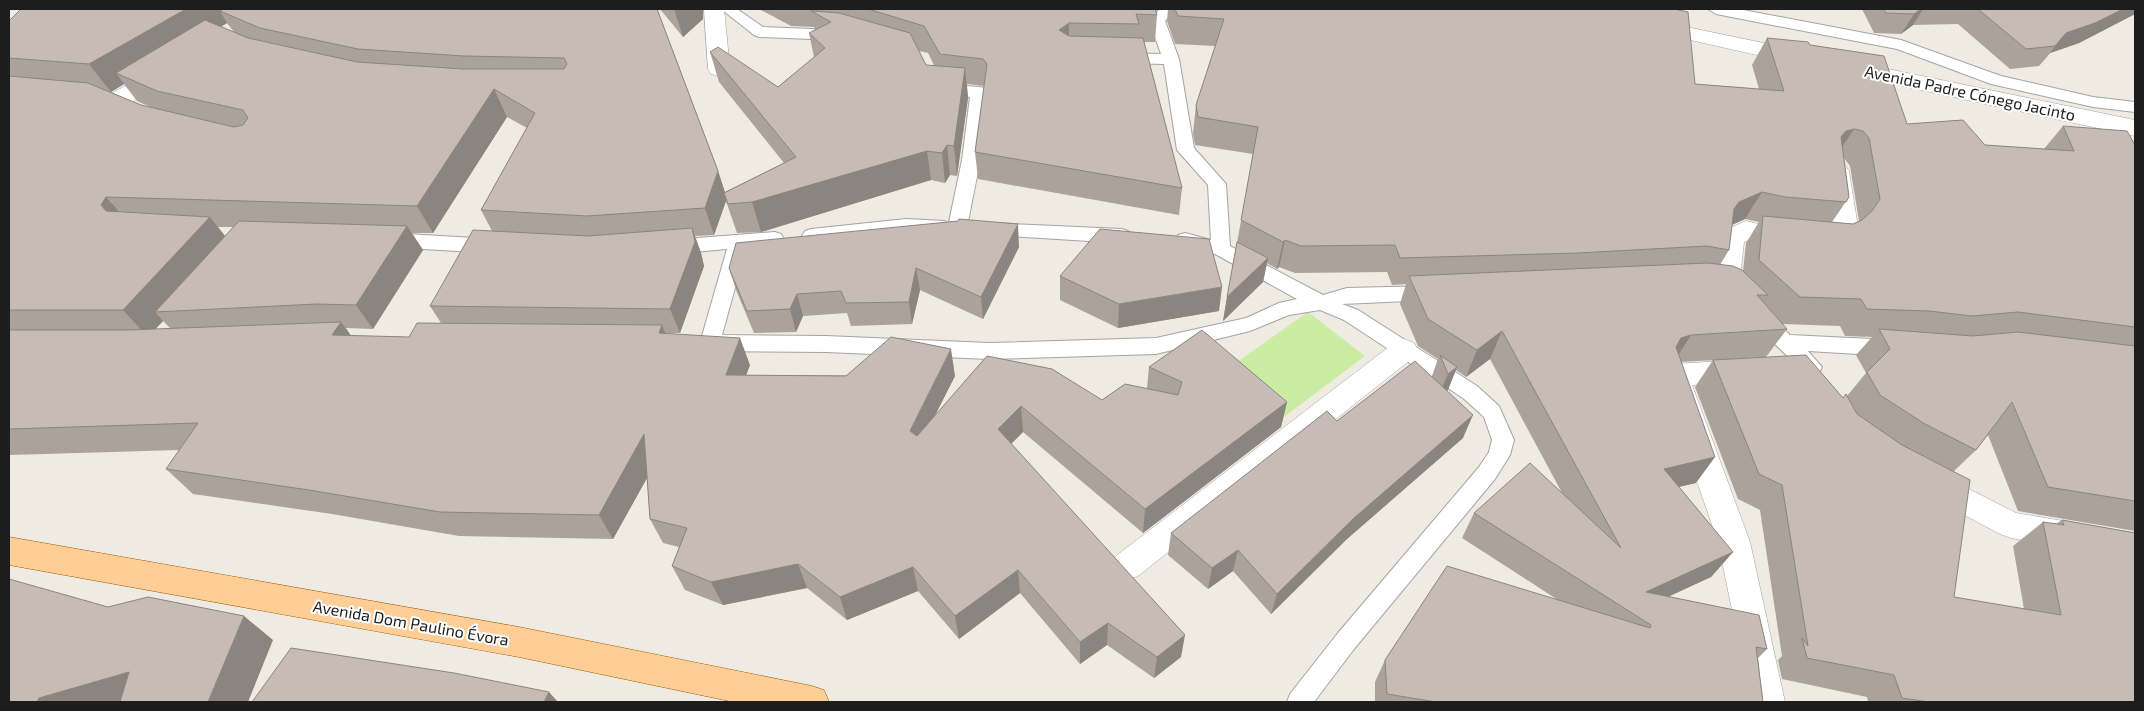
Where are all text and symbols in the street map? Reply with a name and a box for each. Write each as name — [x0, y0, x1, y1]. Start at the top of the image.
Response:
street label: Avenida Padre Cónego Jacinto — [1863, 61, 2077, 124]
street label: Avenida Dom Paulino Évora — [312, 596, 510, 649]

